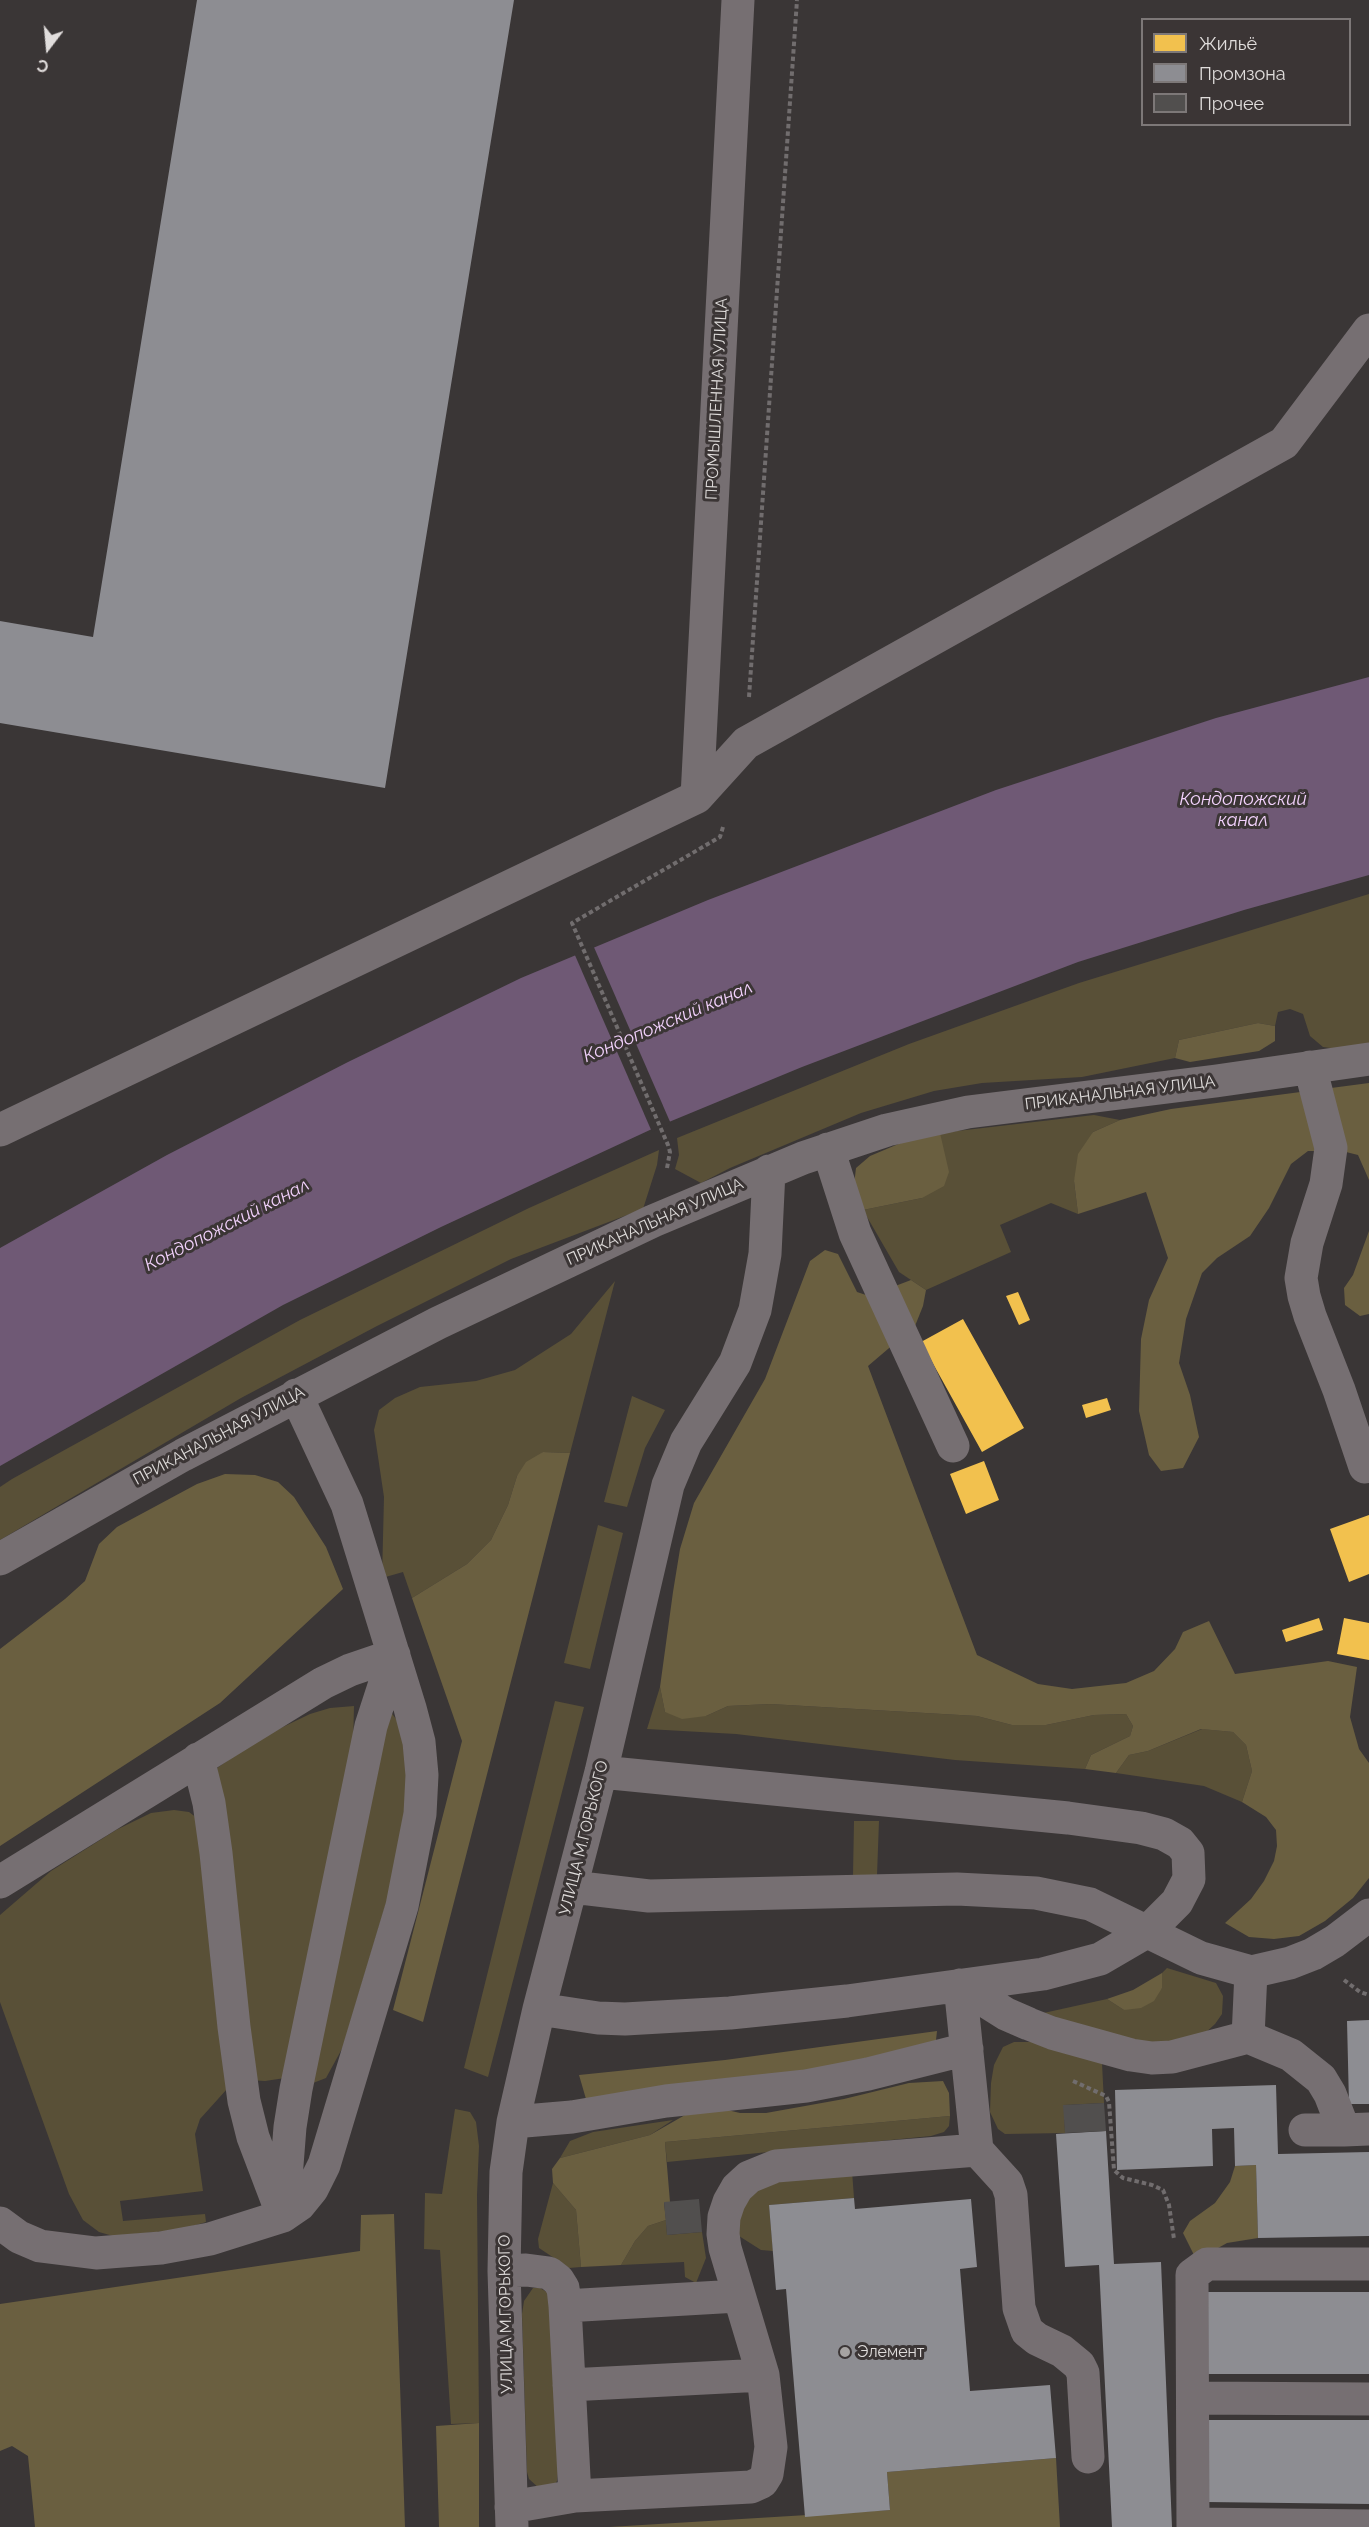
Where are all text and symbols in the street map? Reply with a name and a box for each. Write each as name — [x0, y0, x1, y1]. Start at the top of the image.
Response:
north arrow — [18, 18, 78, 78]
legend — [1141, 18, 1351, 126]
text: Жильё — [1199, 33, 1257, 54]
text: С — [35, 55, 51, 76]
text: Промзона — [1199, 63, 1286, 84]
text: Прочее — [1199, 93, 1264, 114]
street label: ПРОМЫШЛЕННАЯ УЛИЦА — [702, 297, 732, 501]
water label: Кондопожский канал — [1179, 789, 1307, 832]
water label: Кондопожский канал — [580, 976, 756, 1068]
street label: ПРИКАНАЛЬНАЯ УЛИЦА — [1024, 1072, 1216, 1114]
water label: Кондопожский канал — [141, 1174, 313, 1276]
street label: ПРИКАНАЛЬНАЯ УЛИЦА — [564, 1174, 746, 1270]
street label: ПРИКАНАЛЬНАЯ УЛИЦА — [130, 1383, 308, 1489]
street label: УЛИЦА М.ГОРЬКОГО — [555, 1758, 613, 1918]
street label: УЛИЦА М.ГОРЬКОГО — [495, 2234, 517, 2394]
place label: Элемент — [857, 2342, 925, 2362]
marker: Элемент — [838, 2345, 852, 2359]

